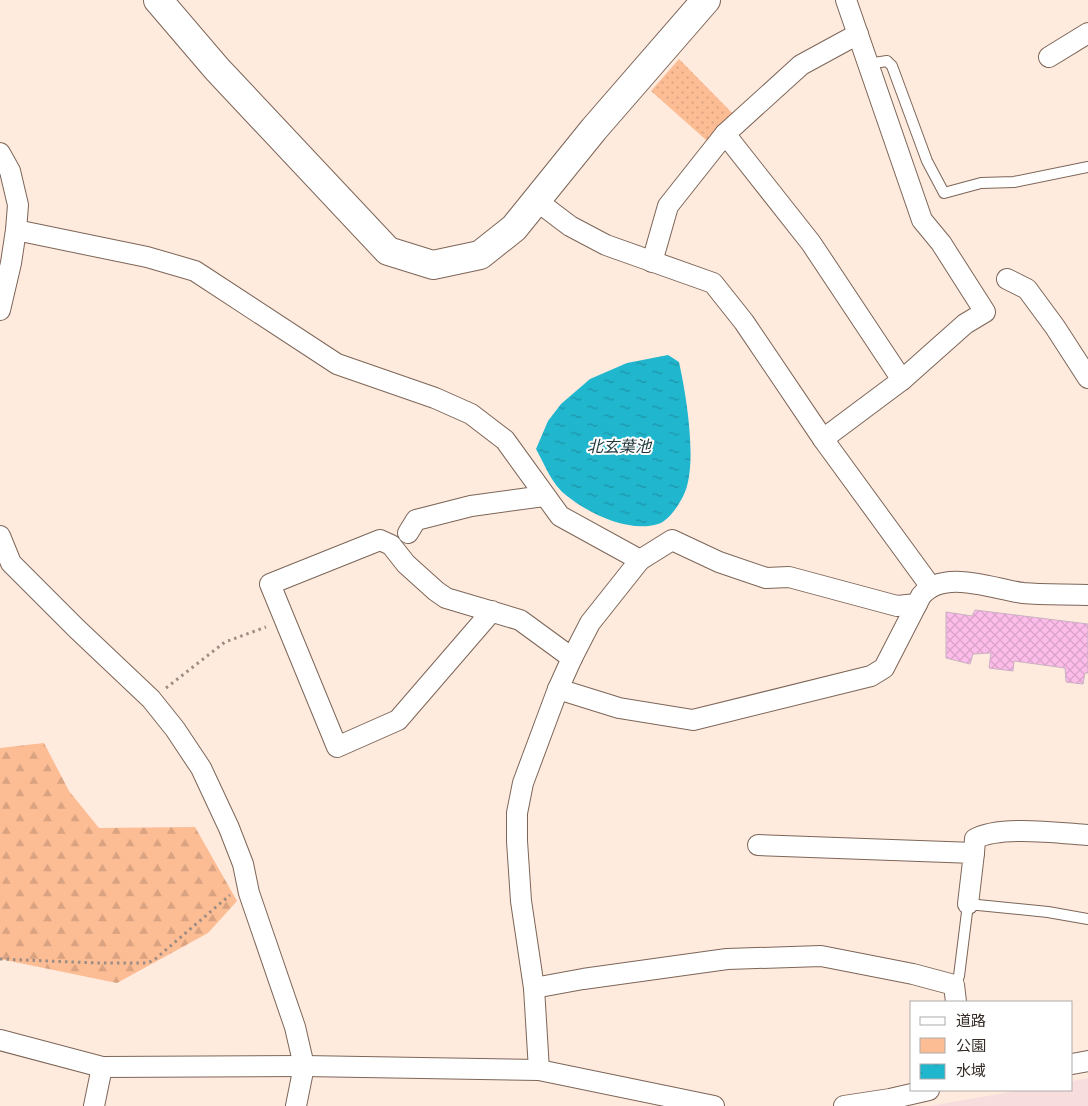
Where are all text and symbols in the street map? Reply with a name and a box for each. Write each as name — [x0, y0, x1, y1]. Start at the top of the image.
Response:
water label: 北玄葉池 — [587, 436, 653, 456]
legend — [910, 1001, 1073, 1091]
text: 道路 — [956, 1011, 986, 1030]
text: 公園 — [956, 1036, 986, 1055]
text: 水域 — [956, 1061, 986, 1080]

